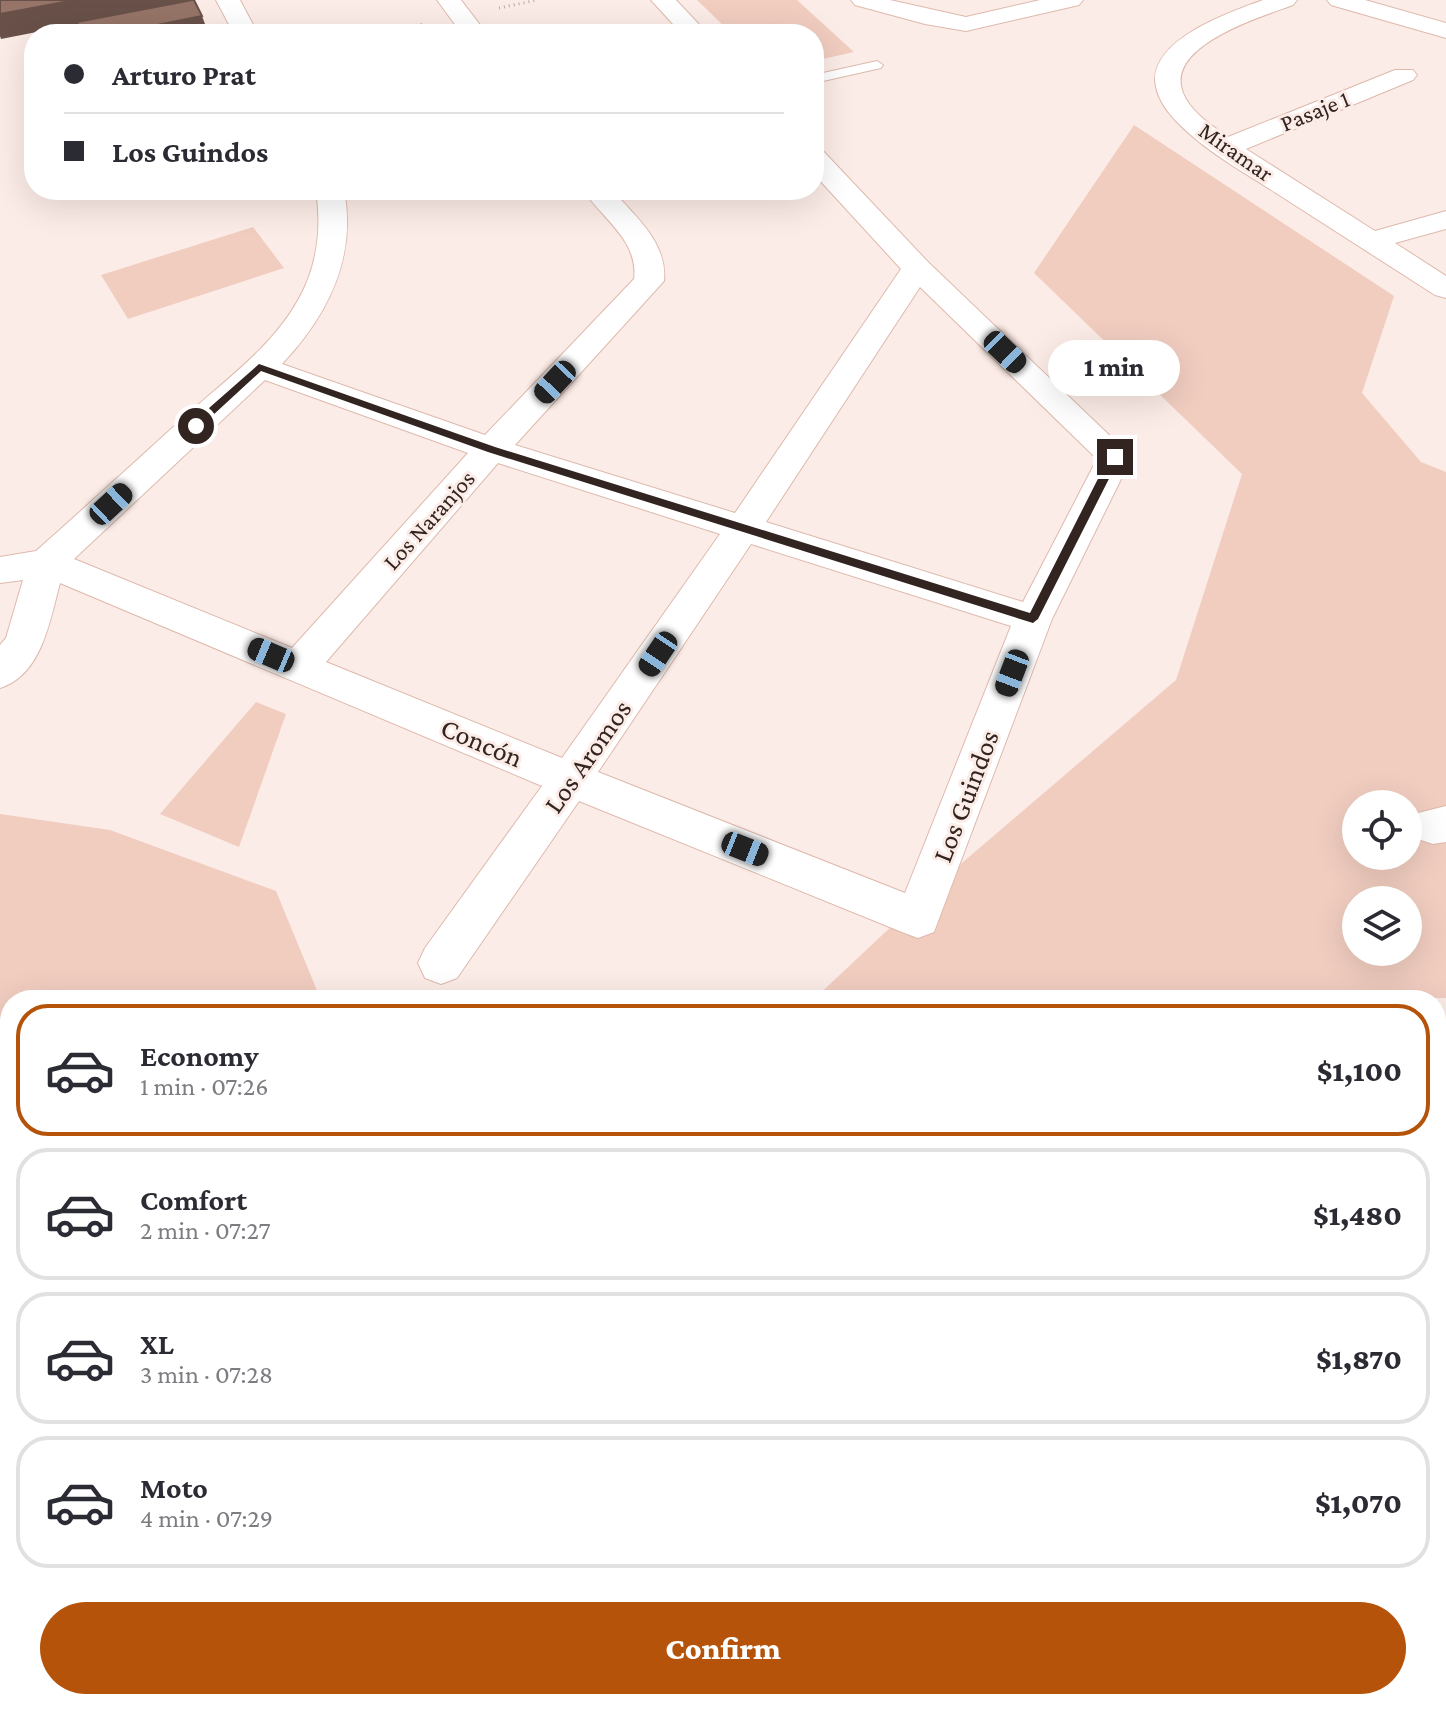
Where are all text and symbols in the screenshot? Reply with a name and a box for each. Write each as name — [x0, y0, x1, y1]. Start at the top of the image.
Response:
text: Arturo Prat — [112, 58, 256, 91]
street label: Pasaje 1 — [1276, 84, 1353, 137]
street label: Miramar — [1194, 116, 1279, 187]
text: Los Guindos — [112, 135, 268, 168]
car — [979, 327, 1031, 377]
callout: 1 min — [1049, 341, 1181, 397]
text: 1 min — [1084, 353, 1144, 382]
car — [530, 356, 580, 408]
route start — [178, 408, 214, 444]
route end — [1097, 439, 1133, 475]
street label: Los Naranjos — [377, 465, 480, 575]
car — [85, 479, 137, 529]
car — [635, 627, 681, 681]
car — [244, 635, 298, 675]
car — [992, 646, 1032, 700]
street label: Los Aromos — [537, 694, 638, 819]
street label: Concón — [436, 711, 527, 773]
street label: Los Guindos — [926, 726, 1005, 866]
map controls — [1342, 790, 1422, 966]
button: locate — [1342, 790, 1422, 870]
car — [718, 829, 772, 869]
button: layers — [1342, 886, 1422, 966]
icon: car — [44, 1034, 116, 1106]
text: Economy — [140, 1039, 259, 1072]
text: $1,100 — [1317, 1054, 1402, 1087]
text: 1 min · 07:26 — [140, 1072, 268, 1101]
icon: car — [44, 1178, 116, 1250]
text: Comfort — [140, 1183, 247, 1216]
text: $1,480 — [1313, 1198, 1402, 1231]
text: 2 min · 07:27 — [140, 1216, 271, 1245]
icon: car — [44, 1322, 116, 1394]
text: XL — [140, 1327, 174, 1360]
text: $1,870 — [1316, 1342, 1402, 1375]
text: 3 min · 07:28 — [140, 1360, 273, 1389]
icon: car — [44, 1466, 116, 1538]
text: Moto — [140, 1471, 208, 1504]
text: $1,070 — [1315, 1486, 1402, 1519]
text: 4 min · 07:29 — [140, 1504, 273, 1533]
button: Confirm — [40, 1602, 1406, 1694]

